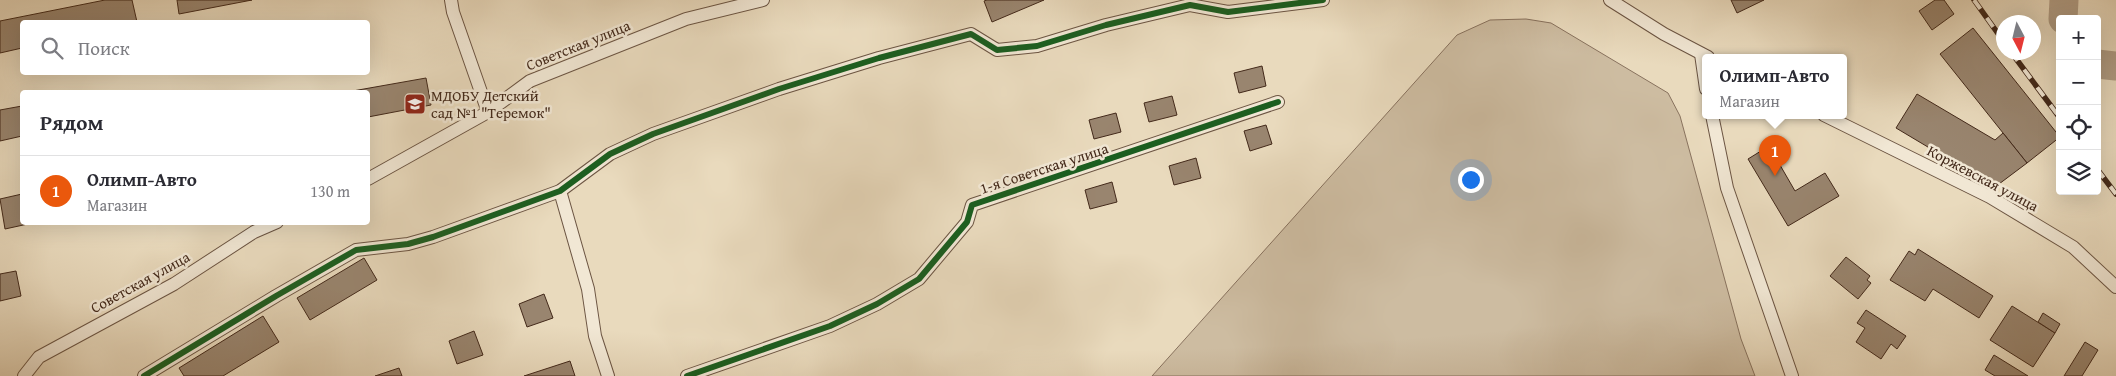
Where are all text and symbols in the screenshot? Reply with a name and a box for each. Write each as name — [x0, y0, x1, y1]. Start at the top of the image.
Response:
street label: Советская улица — [523, 14, 634, 75]
north arrow — [1996, 15, 2041, 60]
map controls — [2056, 15, 2101, 195]
button: + — [2056, 15, 2101, 60]
search box — [20, 20, 370, 75]
icon: search — [38, 34, 66, 62]
text: Поиск — [78, 34, 130, 62]
popup — [1702, 54, 1847, 119]
button: − — [2056, 60, 2101, 105]
text: Олимп-Авто — [1720, 61, 1829, 89]
place label: МДОБУ Детский сад №1 "Теремок" — [431, 85, 551, 123]
text: Магазин — [1720, 89, 1780, 113]
school or university icon: МДОБУ Детский сад №1 "Теремок" — [403, 92, 427, 116]
button: locate — [2056, 105, 2101, 150]
text: Рядом — [40, 107, 103, 138]
pin: 1 — [1759, 135, 1791, 176]
street label: 1-я Советская улица — [977, 137, 1112, 199]
street label: Коржевская улица — [1924, 140, 2043, 217]
button: layers — [2056, 150, 2101, 195]
text: Олимп-Авто — [87, 165, 197, 193]
your location — [1458, 167, 1484, 193]
text: 1 — [52, 179, 60, 203]
text: 130 m — [310, 179, 350, 203]
text: Магазин — [87, 193, 147, 217]
street label: Советская улица — [87, 246, 194, 318]

